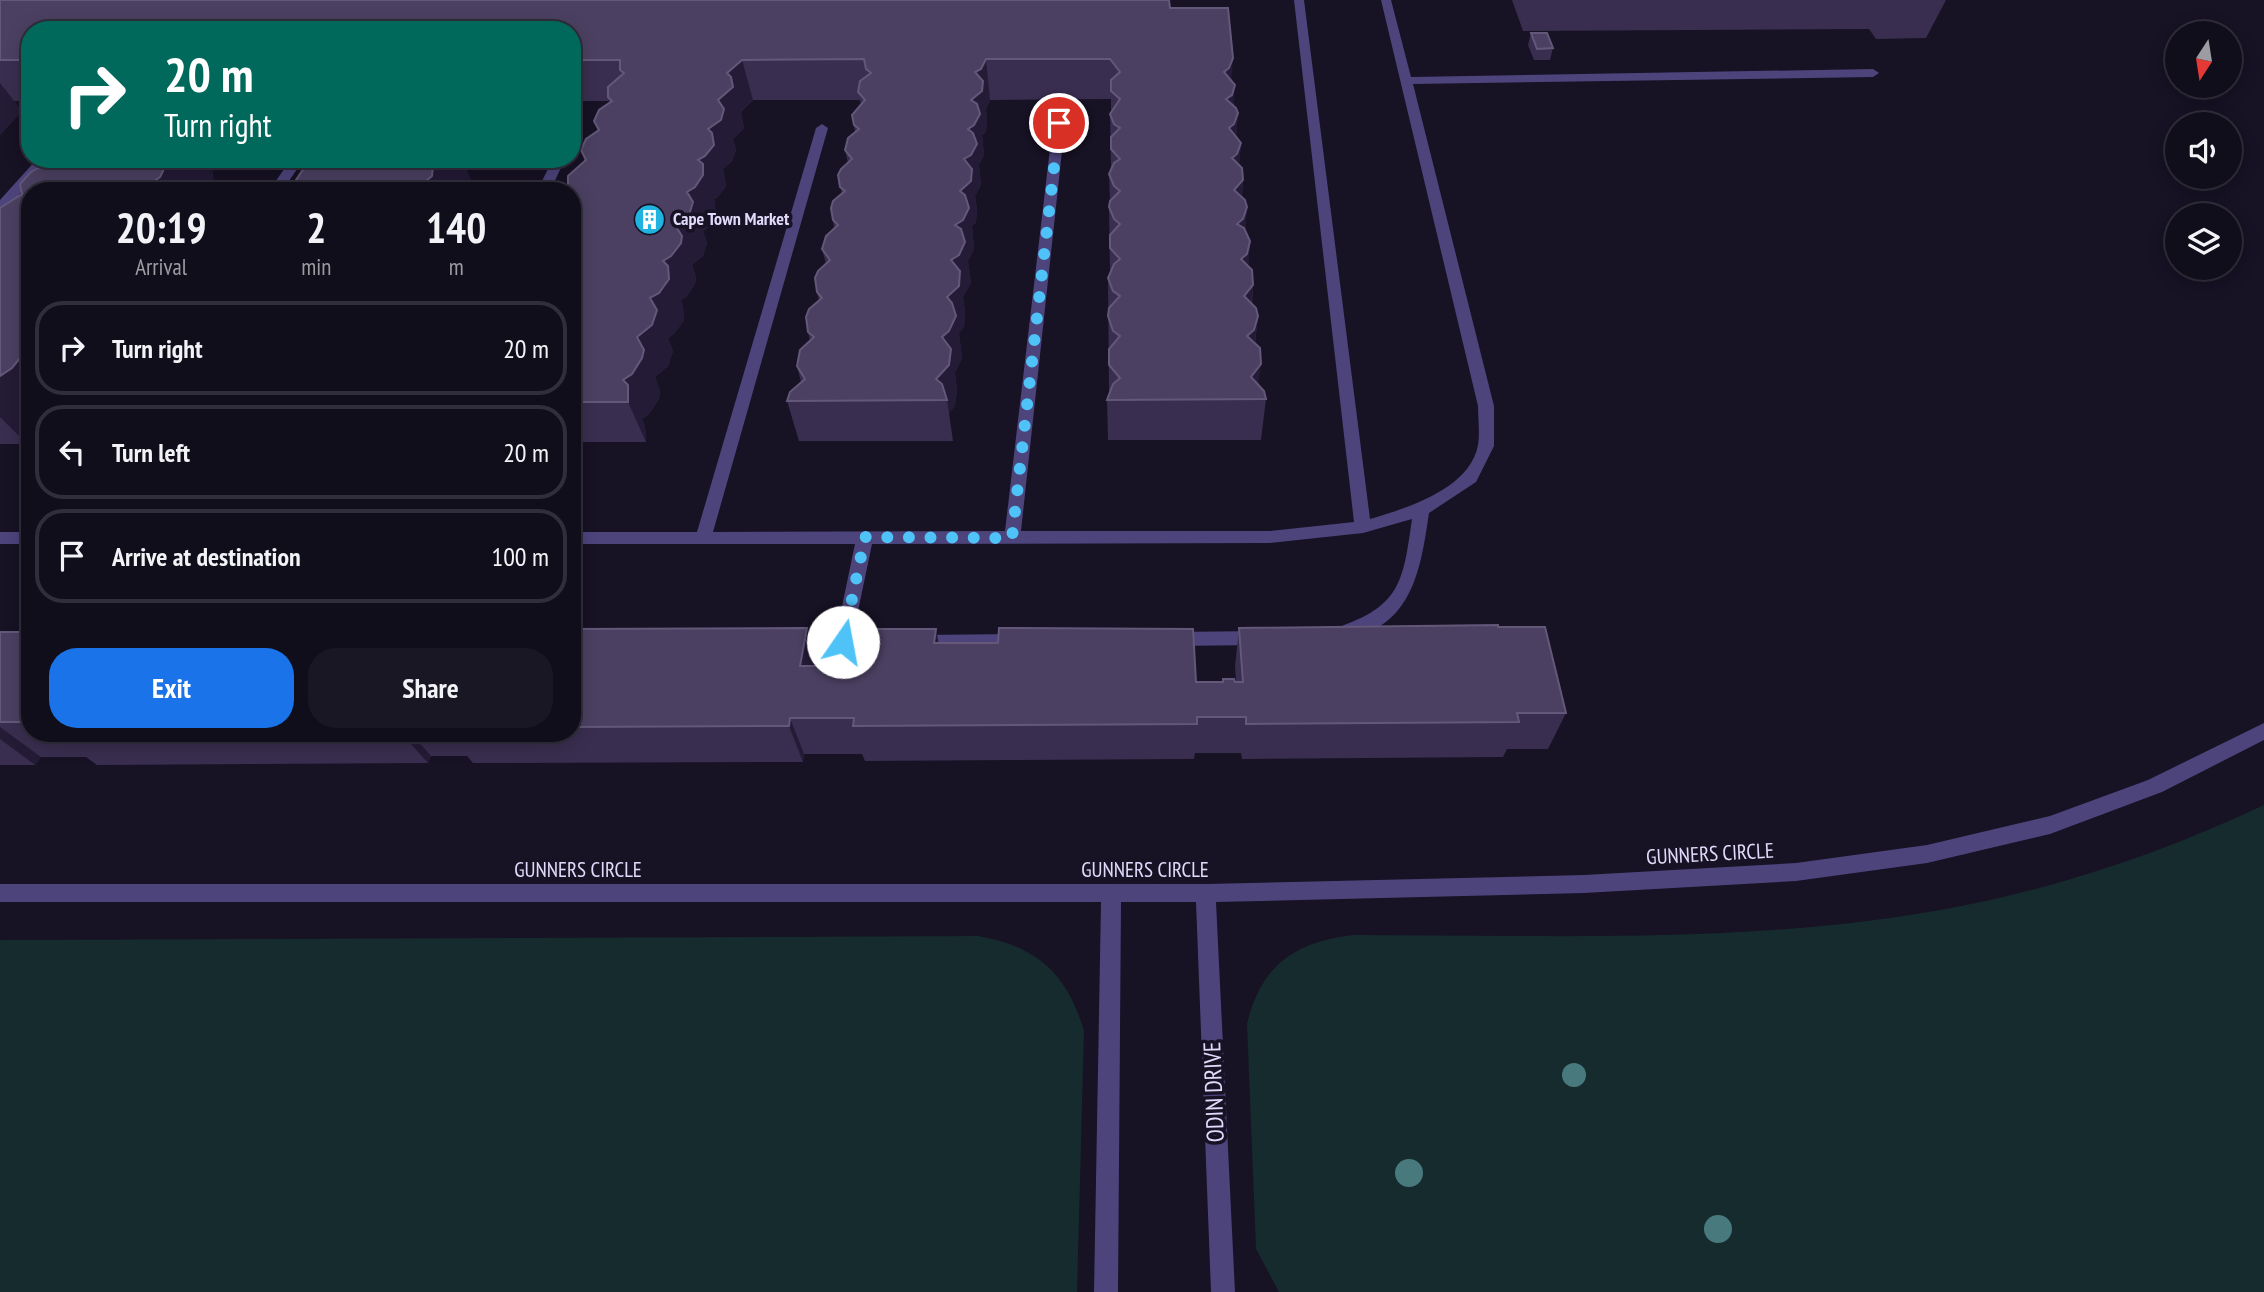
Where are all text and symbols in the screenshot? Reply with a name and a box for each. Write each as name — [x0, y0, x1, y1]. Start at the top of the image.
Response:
north arrow — [2165, 21, 2242, 98]
map controls — [2165, 21, 2242, 280]
text: 20 m — [164, 42, 253, 106]
icon: right — [49, 49, 140, 140]
pin — [1029, 93, 1089, 153]
text: Turn right — [164, 104, 272, 146]
icon: arrive — [1040, 104, 1078, 142]
button: sound — [2165, 112, 2242, 189]
text: 20:19 — [116, 200, 207, 255]
text: 2 — [306, 200, 326, 255]
text: 140 — [426, 200, 486, 255]
building icon: Cape Town Market — [633, 202, 667, 236]
button: layers — [2165, 203, 2242, 280]
place label: Cape Town Market — [673, 207, 790, 230]
text: Arrival — [135, 252, 187, 281]
text: min — [301, 252, 331, 281]
text: m — [449, 252, 464, 281]
icon: right — [53, 329, 91, 367]
text: Turn right — [112, 332, 203, 365]
text: 20 m — [503, 332, 549, 365]
icon: left — [53, 433, 91, 471]
text: Turn left — [112, 436, 190, 469]
text: 20 m — [503, 436, 549, 469]
icon: arrive — [53, 537, 91, 575]
text: Arrive at destination — [112, 540, 301, 573]
text: 100 m — [491, 540, 549, 573]
position arrow — [806, 605, 880, 679]
button: Exit — [49, 648, 294, 728]
button: Share — [308, 648, 553, 728]
street label: GUNNERS CIRCLE — [1645, 837, 1774, 870]
street label: GUNNERS CIRCLE — [514, 856, 642, 883]
street label: GUNNERS CIRCLE — [1081, 856, 1209, 883]
street label: ODIN DRIVE — [1196, 1041, 1231, 1143]

